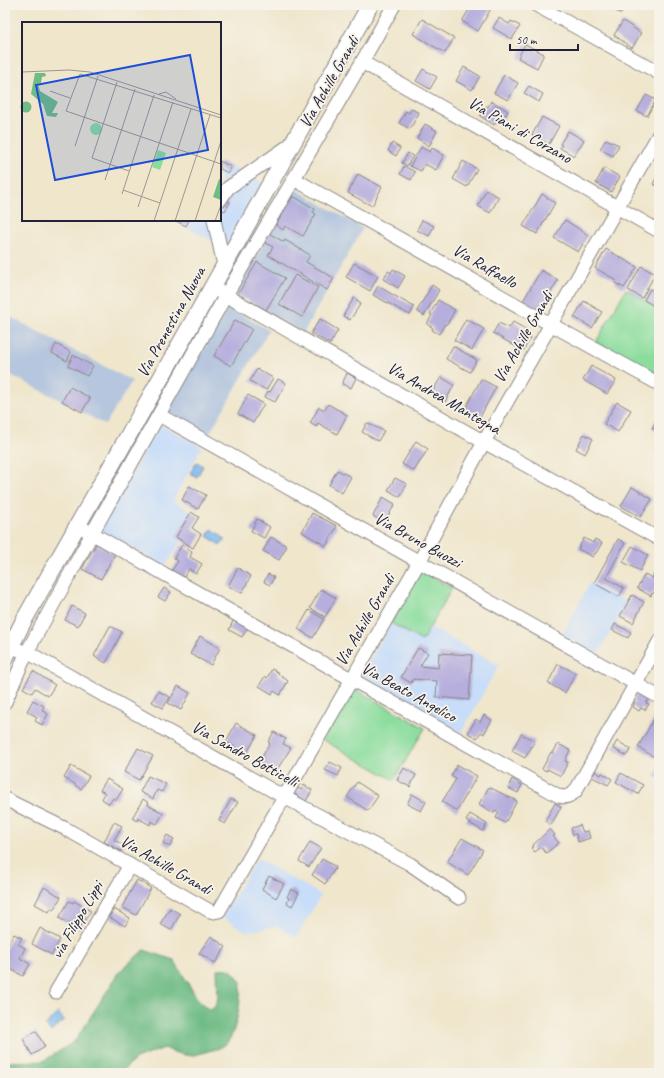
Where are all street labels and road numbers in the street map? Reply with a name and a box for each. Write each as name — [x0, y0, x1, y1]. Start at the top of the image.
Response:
street label: Via Achille Grandi — [294, 30, 365, 131]
street label: Via Piani di Corzano — [465, 92, 576, 169]
street label: Via Raffaello — [449, 239, 522, 293]
street label: Via Prenestina Nuova — [132, 261, 211, 381]
street label: Via Achille Grandi — [488, 285, 559, 386]
street label: Via Andrea Mantegna — [384, 357, 506, 440]
street label: Via Bruno Buozzi — [371, 507, 467, 573]
street label: Via Achille Grandi — [330, 568, 401, 669]
street label: Via Beato Angelico — [358, 657, 462, 728]
street label: Via Sandro Botticelli — [188, 716, 303, 793]
street label: Via Achille Grandi — [117, 830, 218, 901]
street label: via Filippo Lippi — [46, 876, 109, 963]

